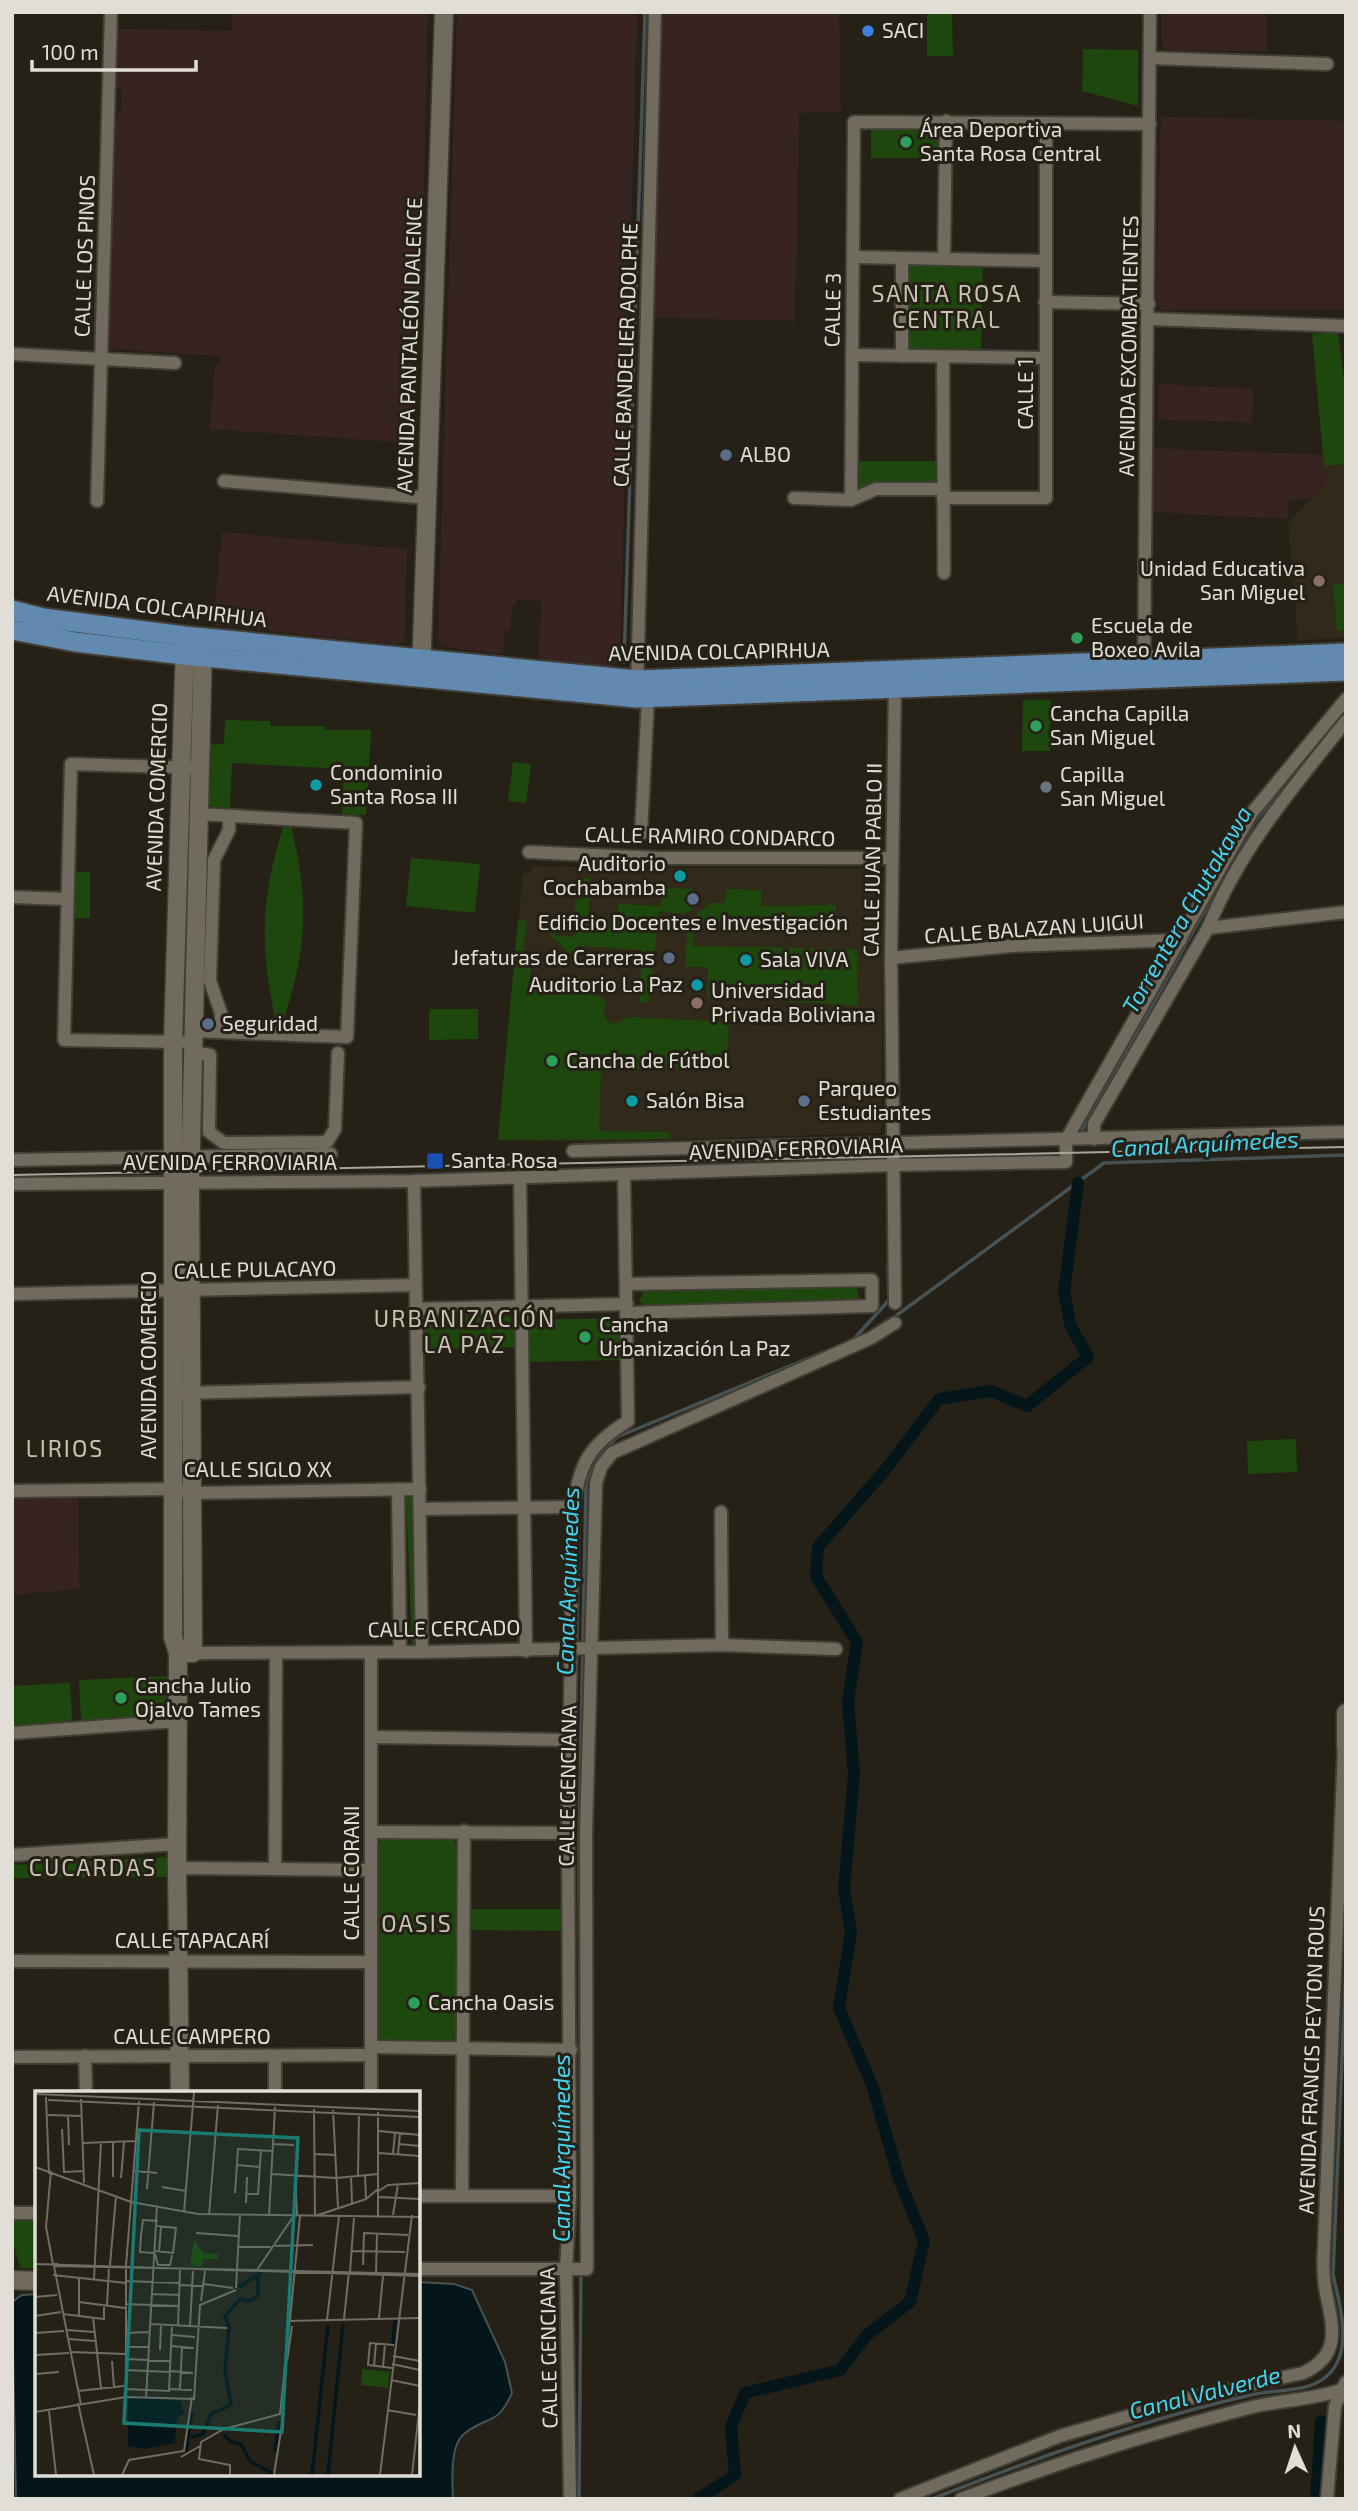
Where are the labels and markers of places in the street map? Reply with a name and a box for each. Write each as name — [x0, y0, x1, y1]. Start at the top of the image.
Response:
place label: SACI — [882, 17, 924, 42]
marker: SACI — [860, 23, 876, 39]
place label: Área Deportiva Santa Rosa Central — [920, 116, 1102, 165]
marker: Área Deportiva Santa Rosa Central — [898, 134, 914, 150]
place label: ALBO — [740, 441, 791, 466]
marker: ALBO — [718, 447, 734, 463]
place label: Unidad Educativa San Miguel — [1140, 555, 1306, 604]
marker: Unidad Educativa San Miguel — [1311, 573, 1327, 589]
place label: Escuela de Boxeo Avila — [1091, 612, 1201, 661]
marker: Escuela de Boxeo Avila — [1069, 630, 1085, 646]
place label: Cancha Capilla San Miguel — [1050, 700, 1189, 749]
marker: Cancha Capilla San Miguel — [1028, 718, 1044, 734]
place label: Condominio Santa Rosa III — [330, 759, 458, 808]
place label: Capilla San Miguel — [1060, 761, 1166, 810]
marker: Condominio Santa Rosa III — [308, 777, 324, 793]
marker: Capilla San Miguel — [1038, 779, 1054, 795]
place label: Auditorio Cochabamba — [543, 850, 666, 899]
marker: Auditorio Cochabamba — [672, 868, 688, 884]
marker: Edificio Docentes e Investigación — [685, 891, 701, 907]
place label: Edificio Docentes e Investigación — [538, 909, 848, 934]
place label: Jefaturas de Carreras — [452, 944, 655, 969]
place label: Sala VIVA — [760, 946, 849, 971]
marker: Jefaturas de Carreras — [661, 950, 677, 966]
marker: Sala VIVA — [738, 952, 754, 968]
place label: Auditorio La Paz — [529, 971, 683, 996]
marker: Auditorio La Paz — [689, 977, 705, 993]
place label: Universidad Privada Boliviana — [711, 977, 876, 1026]
marker: Universidad Privada Boliviana — [689, 995, 705, 1011]
place label: Seguridad — [222, 1010, 318, 1035]
marker: Seguridad — [200, 1016, 216, 1032]
place label: Cancha de Fútbol — [566, 1047, 730, 1072]
marker: Cancha de Fútbol — [544, 1053, 560, 1069]
place label: Parqueo Estudiantes — [818, 1075, 931, 1124]
place label: Salón Bisa — [646, 1087, 745, 1112]
marker: Salón Bisa — [624, 1093, 640, 1109]
marker: Parqueo Estudiantes — [796, 1093, 812, 1109]
place label: Santa Rosa — [451, 1147, 558, 1172]
marker: Santa Rosa — [425, 1151, 445, 1171]
place label: Cancha Urbanización La Paz — [599, 1311, 790, 1360]
marker: Cancha Urbanización La Paz — [577, 1329, 593, 1345]
place label: Cancha Julio Ojalvo Tames — [135, 1672, 261, 1722]
marker: Cancha Julio Ojalvo Tames — [113, 1690, 129, 1706]
place label: Cancha Oasis — [428, 1989, 554, 2014]
marker: Cancha Oasis — [406, 1995, 422, 2011]

